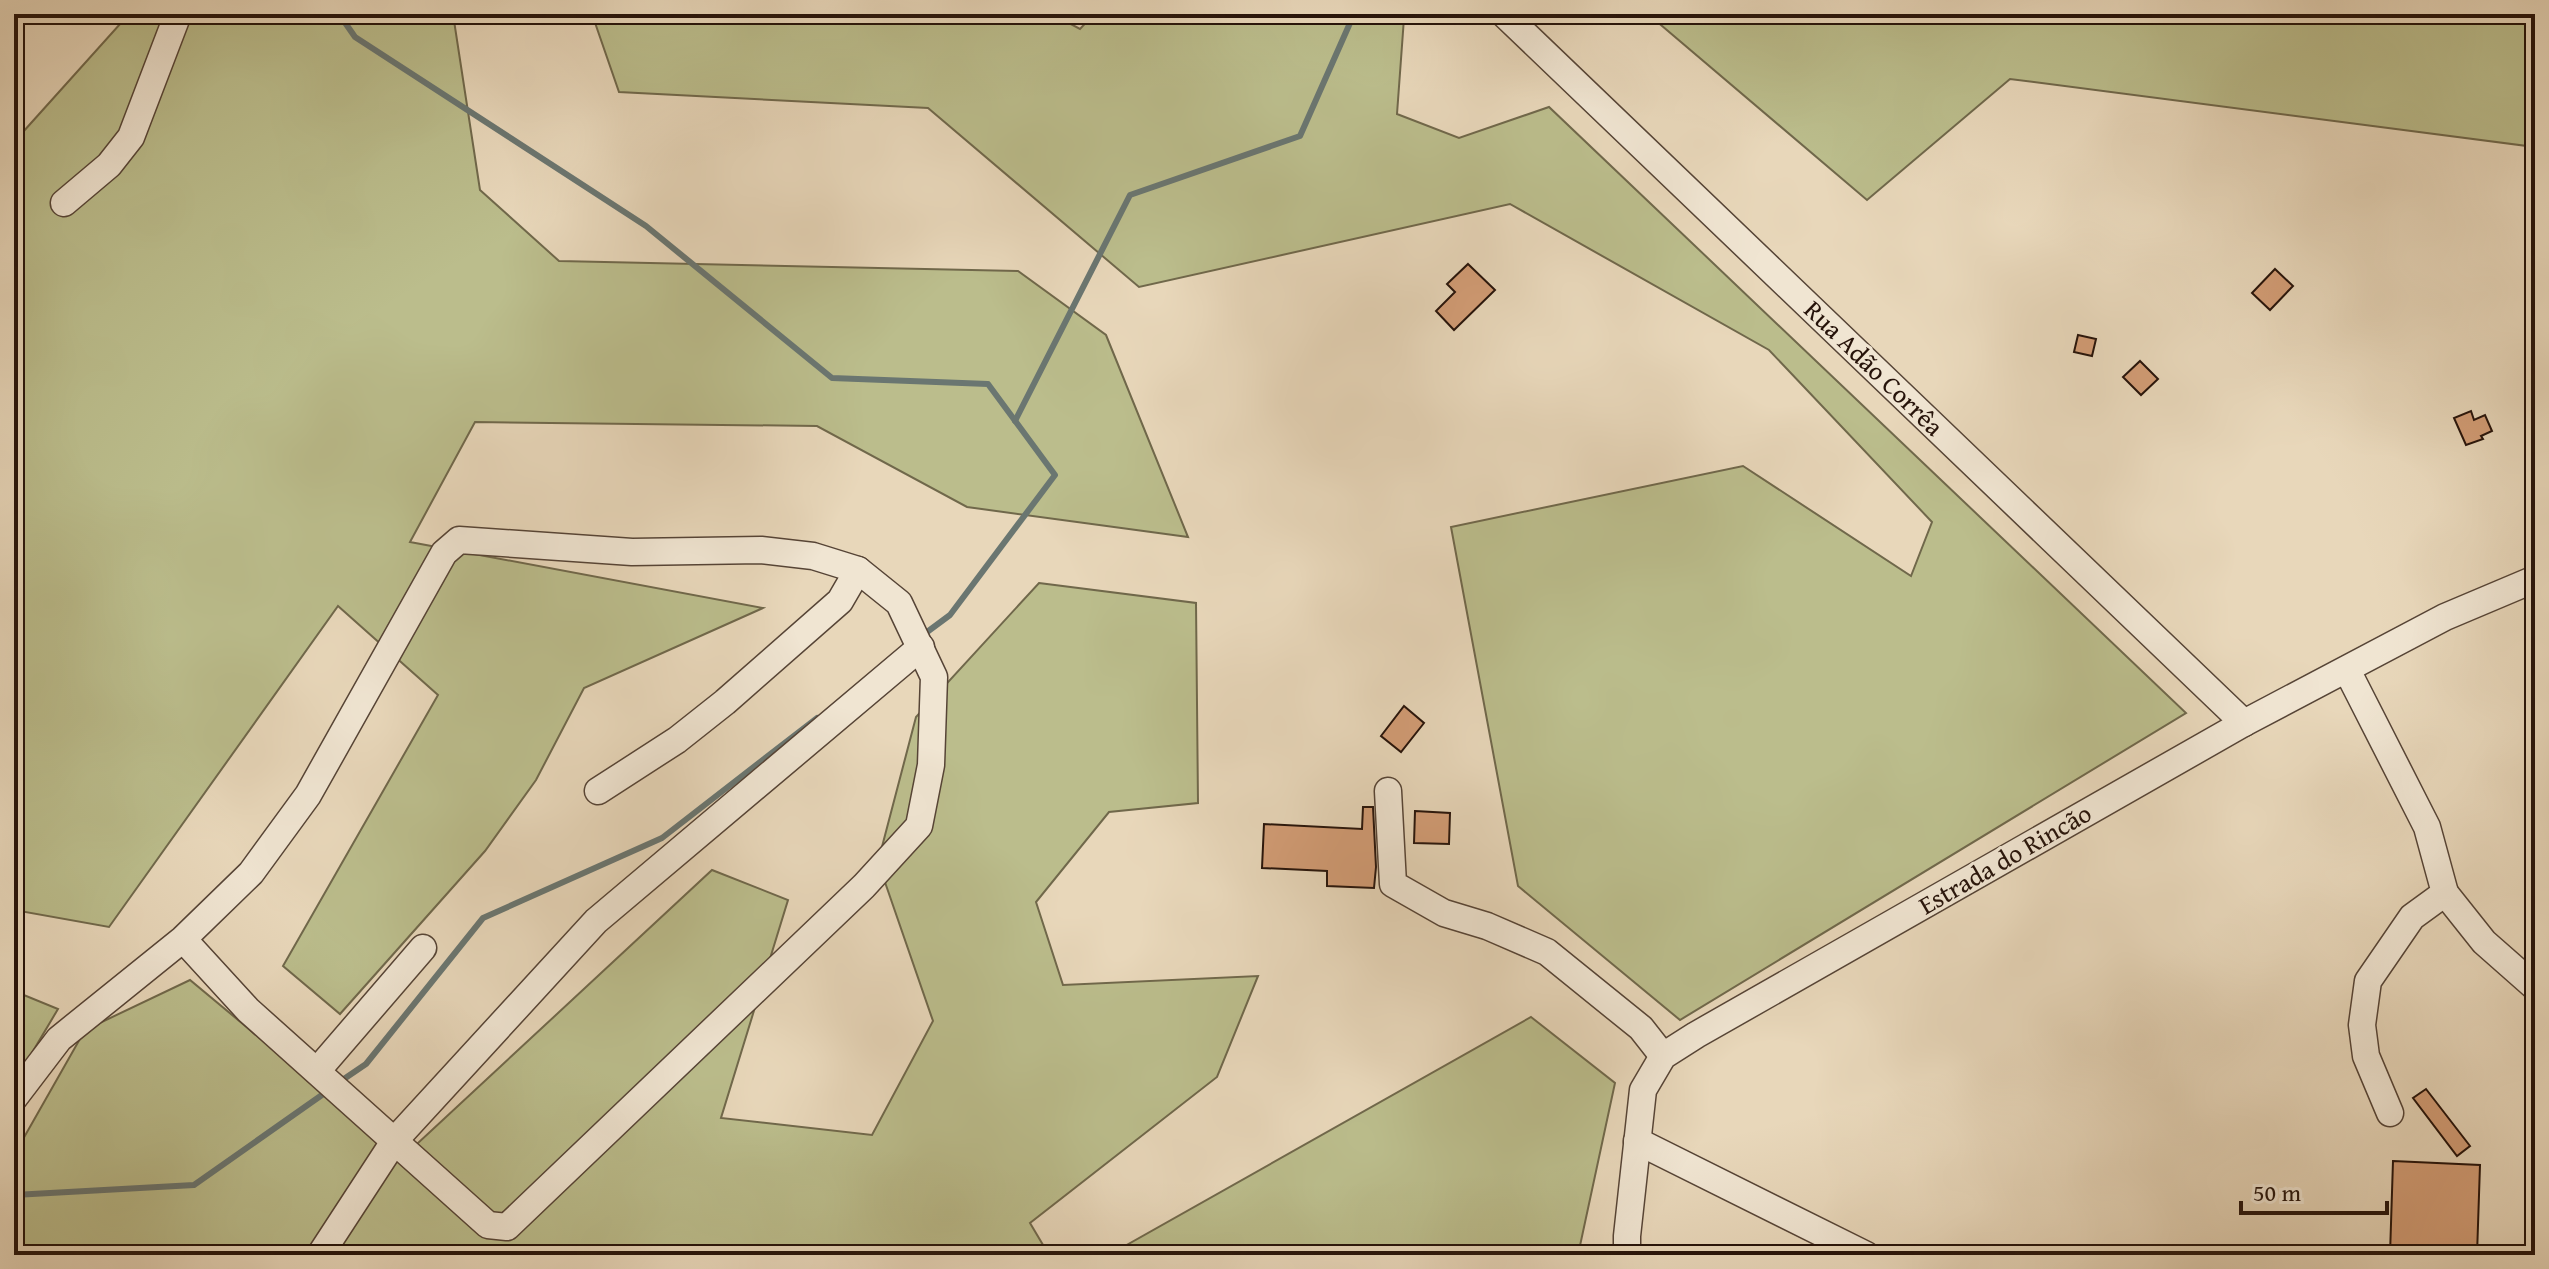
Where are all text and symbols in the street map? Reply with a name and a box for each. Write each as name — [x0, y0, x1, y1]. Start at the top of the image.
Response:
street label: Rua Adão Corrêa — [1796, 291, 1954, 445]
street label: Estrada do Rincão — [1911, 793, 2099, 924]
scale bar — [2241, 1165, 2387, 1215]
text: 50 m — [2253, 1175, 2301, 1210]

